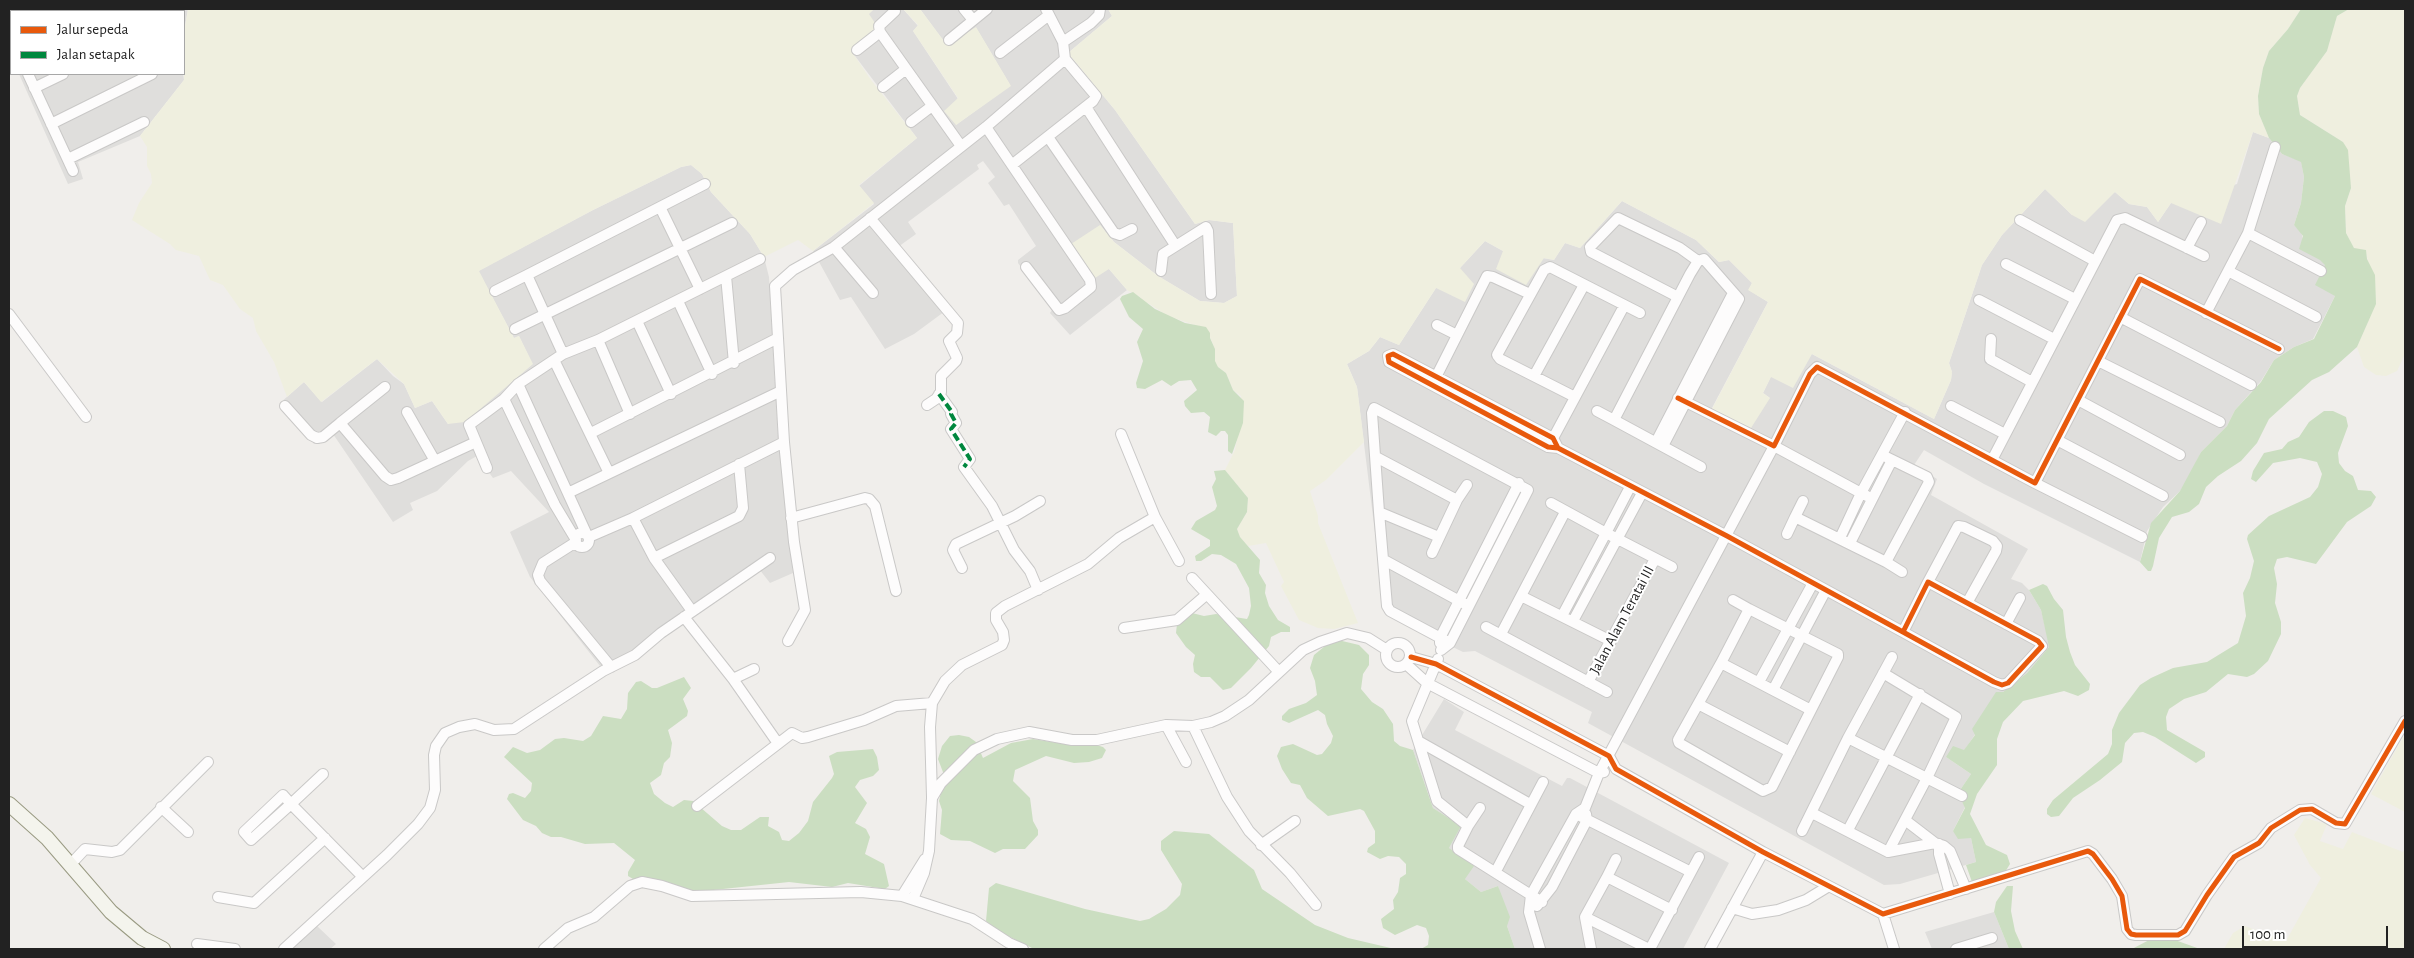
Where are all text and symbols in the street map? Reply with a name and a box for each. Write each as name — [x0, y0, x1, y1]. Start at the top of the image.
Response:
legend — [10, 10, 185, 75]
text: Jalur sepeda — [57, 22, 129, 37]
text: Jalan setapak — [57, 47, 135, 62]
street label: Jalan Alam Teratai III — [1586, 563, 1658, 677]
scale bar — [2244, 916, 2390, 948]
text: 100 m — [2250, 927, 2285, 942]

